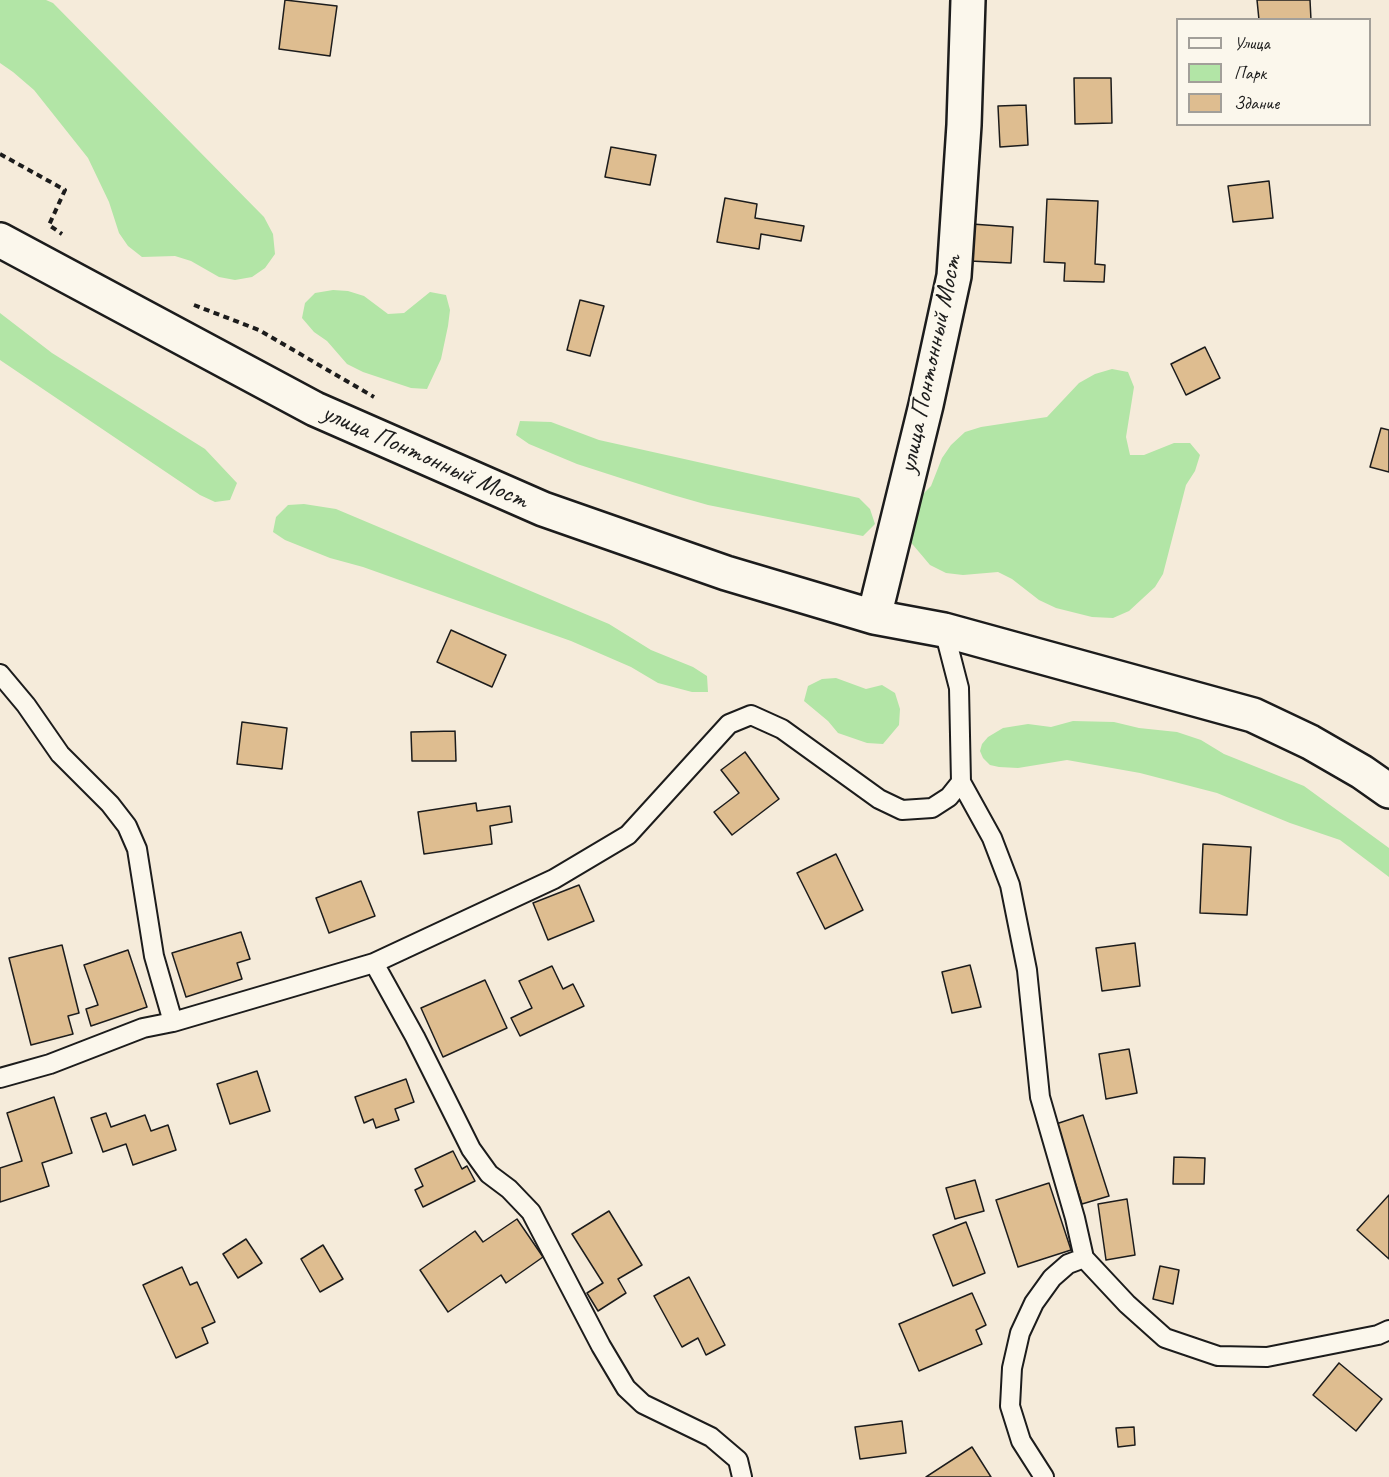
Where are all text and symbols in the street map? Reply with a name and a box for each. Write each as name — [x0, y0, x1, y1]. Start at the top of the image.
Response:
legend — [1176, 18, 1371, 126]
text: Улица — [1234, 32, 1270, 54]
text: Парк — [1234, 62, 1266, 84]
text: Здание — [1234, 92, 1279, 114]
street label: улица Понтонный Мост — [893, 252, 969, 476]
street label: улица Понтонный Мост — [317, 398, 533, 516]

